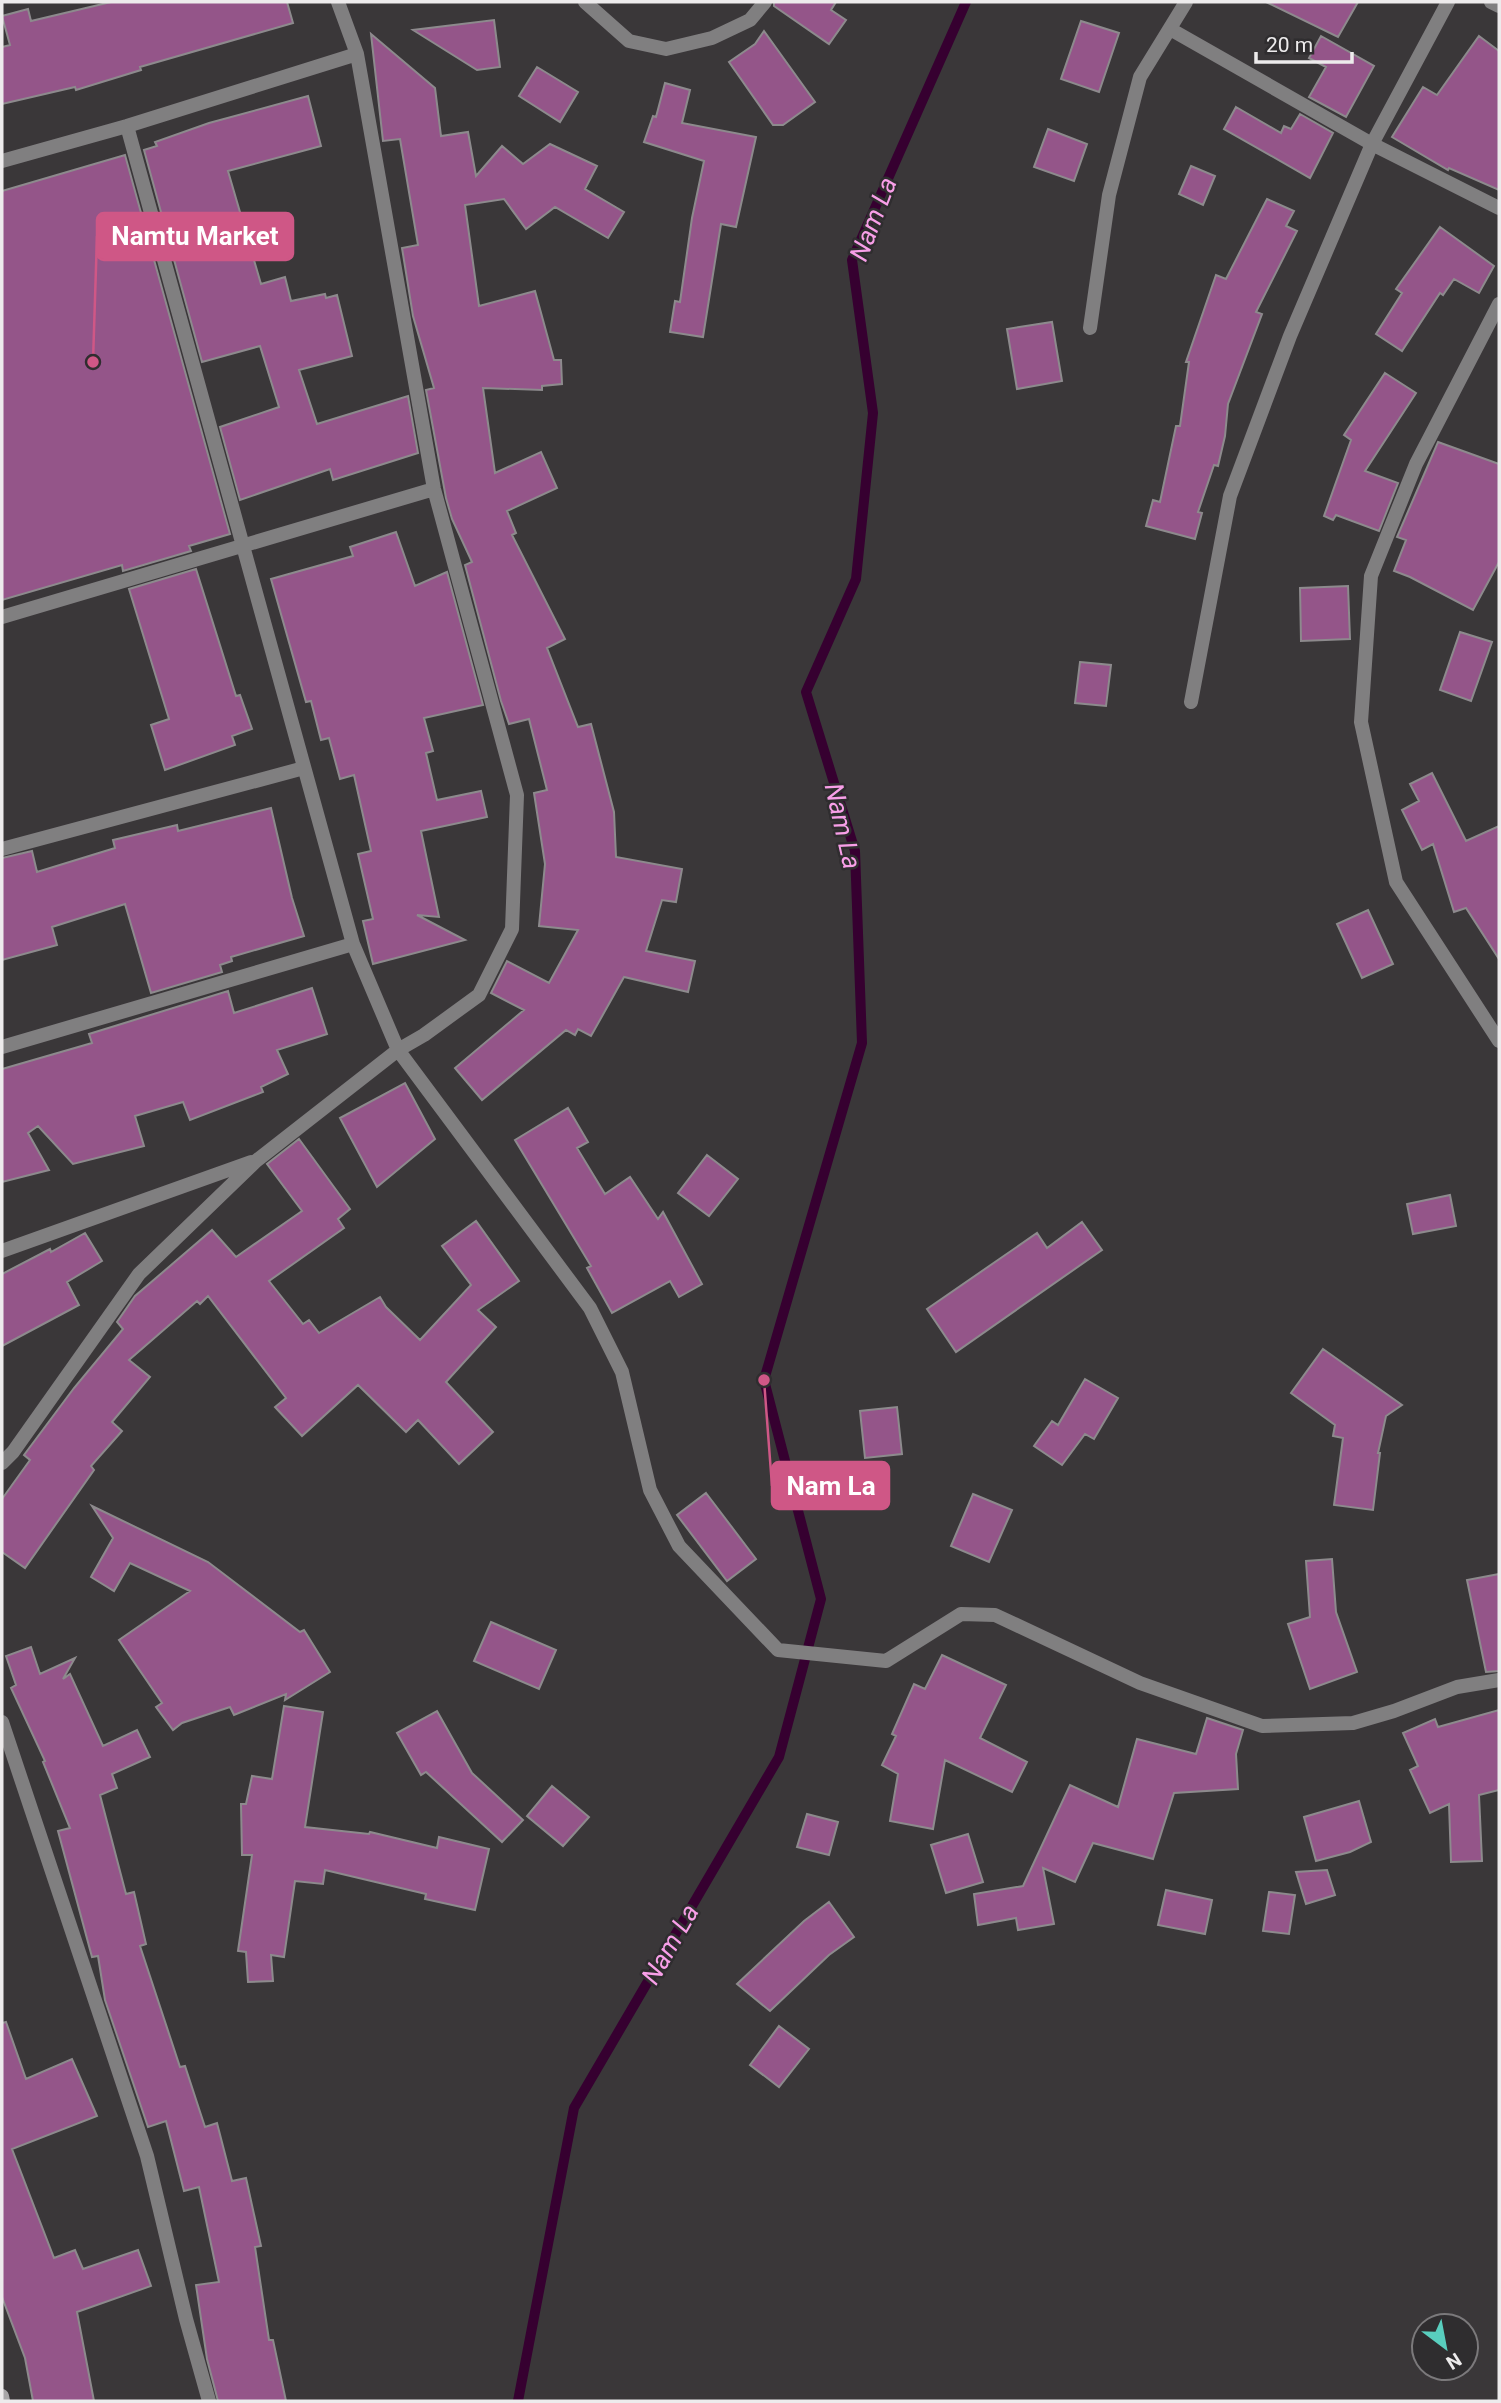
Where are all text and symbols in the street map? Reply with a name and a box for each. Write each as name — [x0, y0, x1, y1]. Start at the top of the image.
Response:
scale bar — [1256, 21, 1352, 65]
text: 20 m — [1266, 33, 1313, 57]
water label: Nam La — [843, 173, 903, 265]
callout: Namtu Market — [97, 213, 293, 260]
text: Namtu Market — [111, 221, 279, 251]
water label: Nam La — [819, 780, 867, 872]
callout: Nam La — [772, 1462, 889, 1509]
text: Nam La — [786, 1471, 876, 1501]
water label: Nam La — [635, 1899, 705, 1989]
north arrow — [1410, 2312, 1480, 2382]
text: N — [1442, 2348, 1466, 2374]

